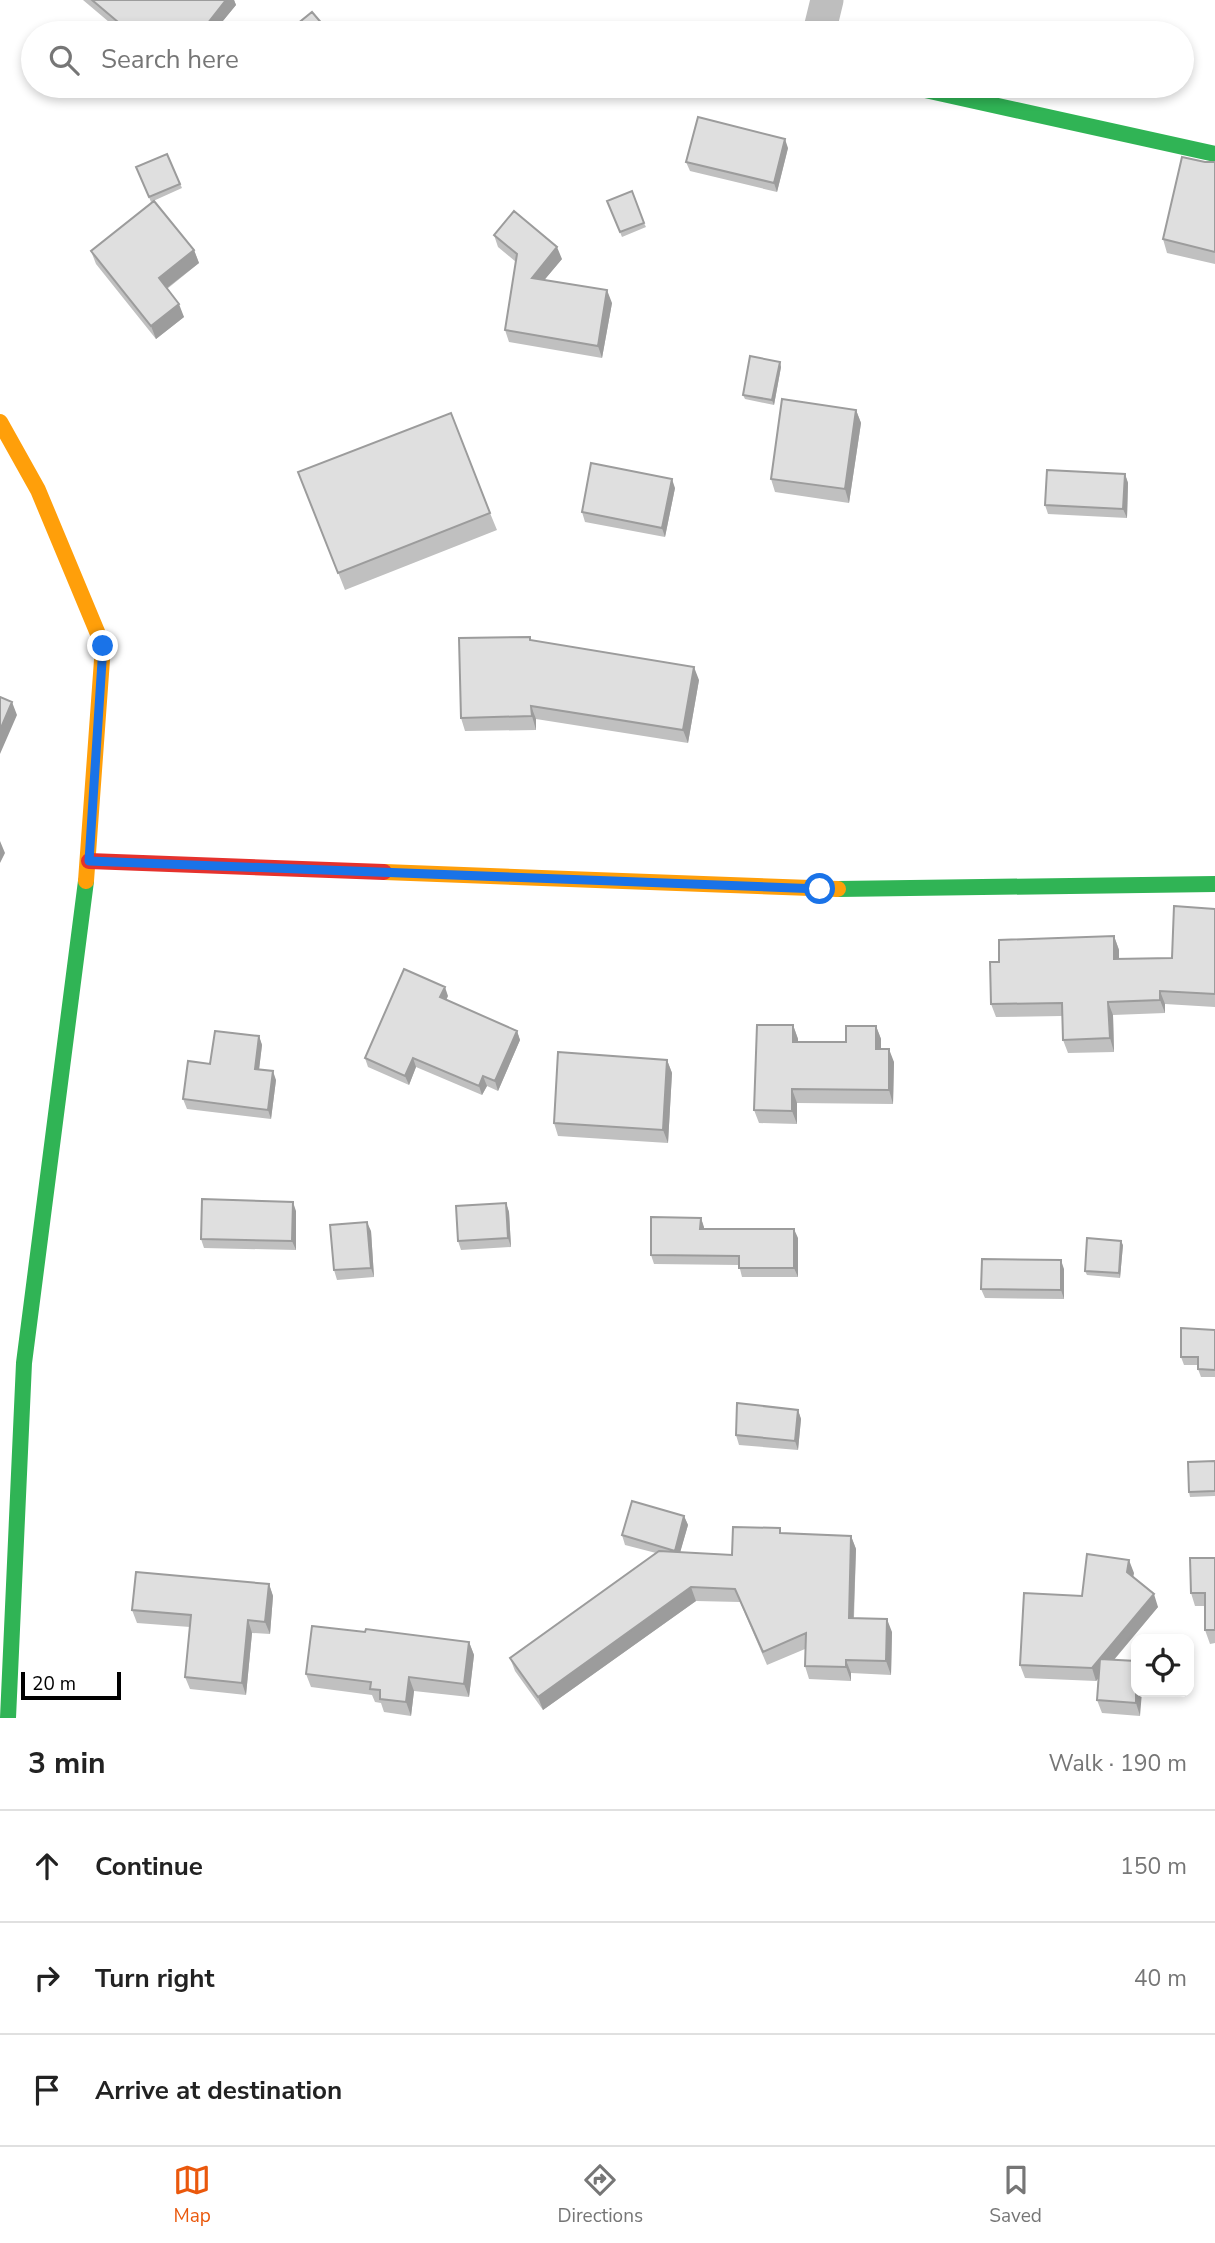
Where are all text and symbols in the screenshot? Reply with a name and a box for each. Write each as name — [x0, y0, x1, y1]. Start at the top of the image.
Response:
search box — [21, 21, 1194, 98]
icon: search — [45, 41, 83, 79]
text: Search here — [101, 42, 239, 77]
route end — [87, 630, 118, 661]
route start — [804, 873, 835, 904]
map controls — [1131, 1634, 1194, 1697]
button: locate — [1131, 1634, 1194, 1697]
scale bar — [21, 1669, 121, 1701]
text: 20 m — [32, 1671, 76, 1697]
text: 3 min — [28, 1743, 106, 1784]
text: Walk · 190 m — [1048, 1748, 1187, 1779]
icon: ahead — [28, 1847, 66, 1885]
text: Continue — [95, 1849, 203, 1884]
text: 150 m — [1120, 1851, 1187, 1882]
icon: right — [28, 1959, 66, 1997]
text: Turn right — [95, 1961, 214, 1996]
text: 40 m — [1134, 1963, 1187, 1994]
icon: arrive — [28, 2071, 66, 2109]
text: Arrive at destination — [95, 2073, 342, 2108]
tab: Map — [173, 2161, 211, 2229]
tab: Directions — [557, 2161, 643, 2229]
tab: Saved — [989, 2161, 1042, 2229]

